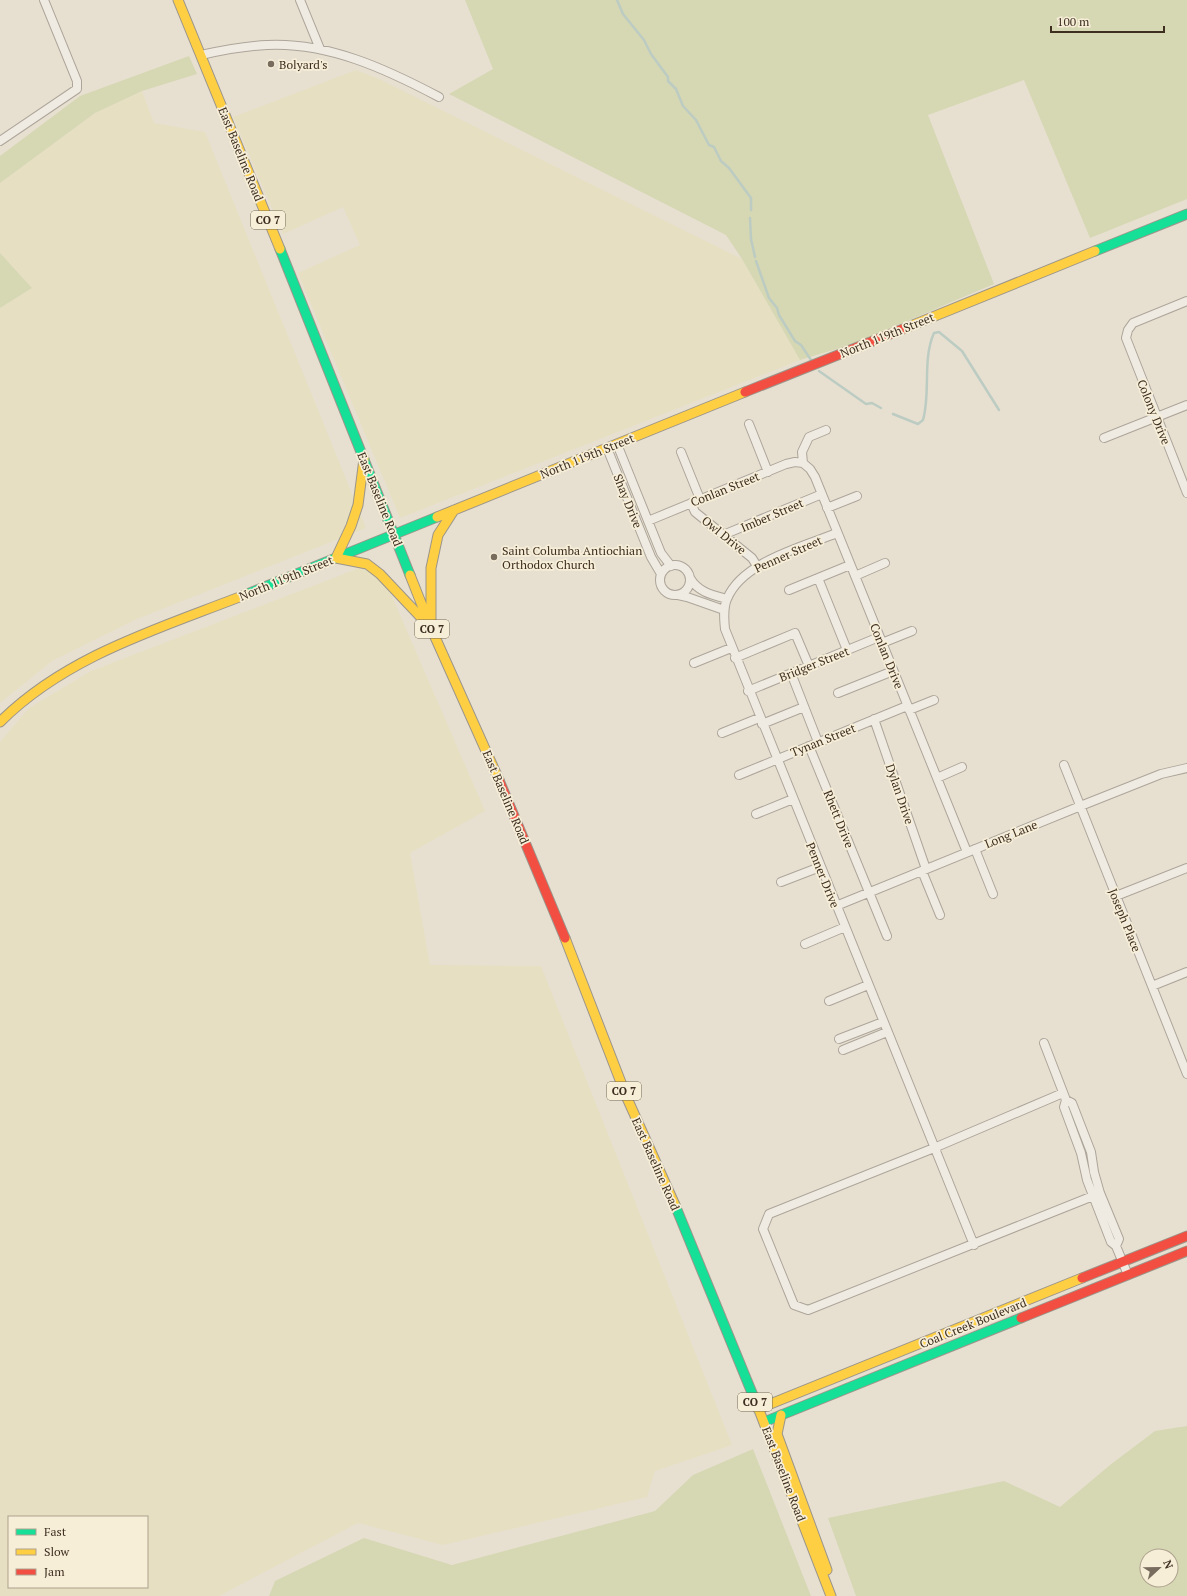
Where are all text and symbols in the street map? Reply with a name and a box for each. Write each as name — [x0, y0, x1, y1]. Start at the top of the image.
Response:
scale bar — [1051, 8, 1164, 34]
text: 100 m — [1057, 14, 1090, 29]
place label: Bolyard's — [279, 57, 328, 72]
marker: Bolyard's — [266, 59, 276, 69]
street label: East Baseline Road — [215, 105, 267, 204]
road number: CO 7 — [251, 211, 285, 229]
street label: North 119th Street — [838, 309, 937, 361]
street label: Colony Drive — [1134, 377, 1174, 447]
street label: North 119th Street — [538, 430, 637, 482]
street label: East Baseline Road — [354, 450, 406, 549]
street label: Conlan Street — [688, 468, 762, 510]
street label: Shay Drive — [610, 472, 646, 530]
street label: Imber Street — [738, 495, 806, 535]
street label: Owl Drive — [699, 513, 749, 557]
street label: Penner Street — [752, 532, 825, 576]
place label: Saint Columba Antiochian Orthodox Church — [502, 543, 642, 572]
street label: North 119th Street — [237, 552, 336, 604]
marker: Saint Columba Antiochian Orthodox Church — [489, 552, 499, 562]
road number: CO 7 — [415, 620, 449, 638]
street label: Conlan Drive — [867, 621, 907, 691]
street label: Bridger Street — [777, 643, 852, 685]
street label: Tynan Street — [788, 720, 858, 760]
street label: East Baseline Road — [479, 748, 533, 846]
street label: Dylan Drive — [883, 762, 917, 826]
street label: Rhett Drive — [821, 788, 857, 850]
street label: Long Lane — [983, 817, 1039, 851]
street label: Penner Drive — [803, 840, 843, 910]
street label: Joseph Place — [1106, 886, 1144, 954]
road number: CO 7 — [607, 1082, 641, 1100]
street label: East Baseline Road — [629, 1115, 683, 1213]
street label: Coal Creek Boulevard — [917, 1295, 1029, 1351]
road number: CO 7 — [738, 1393, 772, 1411]
street label: East Baseline Road — [759, 1424, 809, 1524]
legend — [8, 1516, 148, 1588]
text: Fast — [44, 1524, 67, 1539]
text: Slow — [44, 1544, 70, 1559]
north arrow — [1139, 1548, 1179, 1588]
text: N — [1160, 1558, 1177, 1571]
text: Jam — [44, 1564, 65, 1579]

